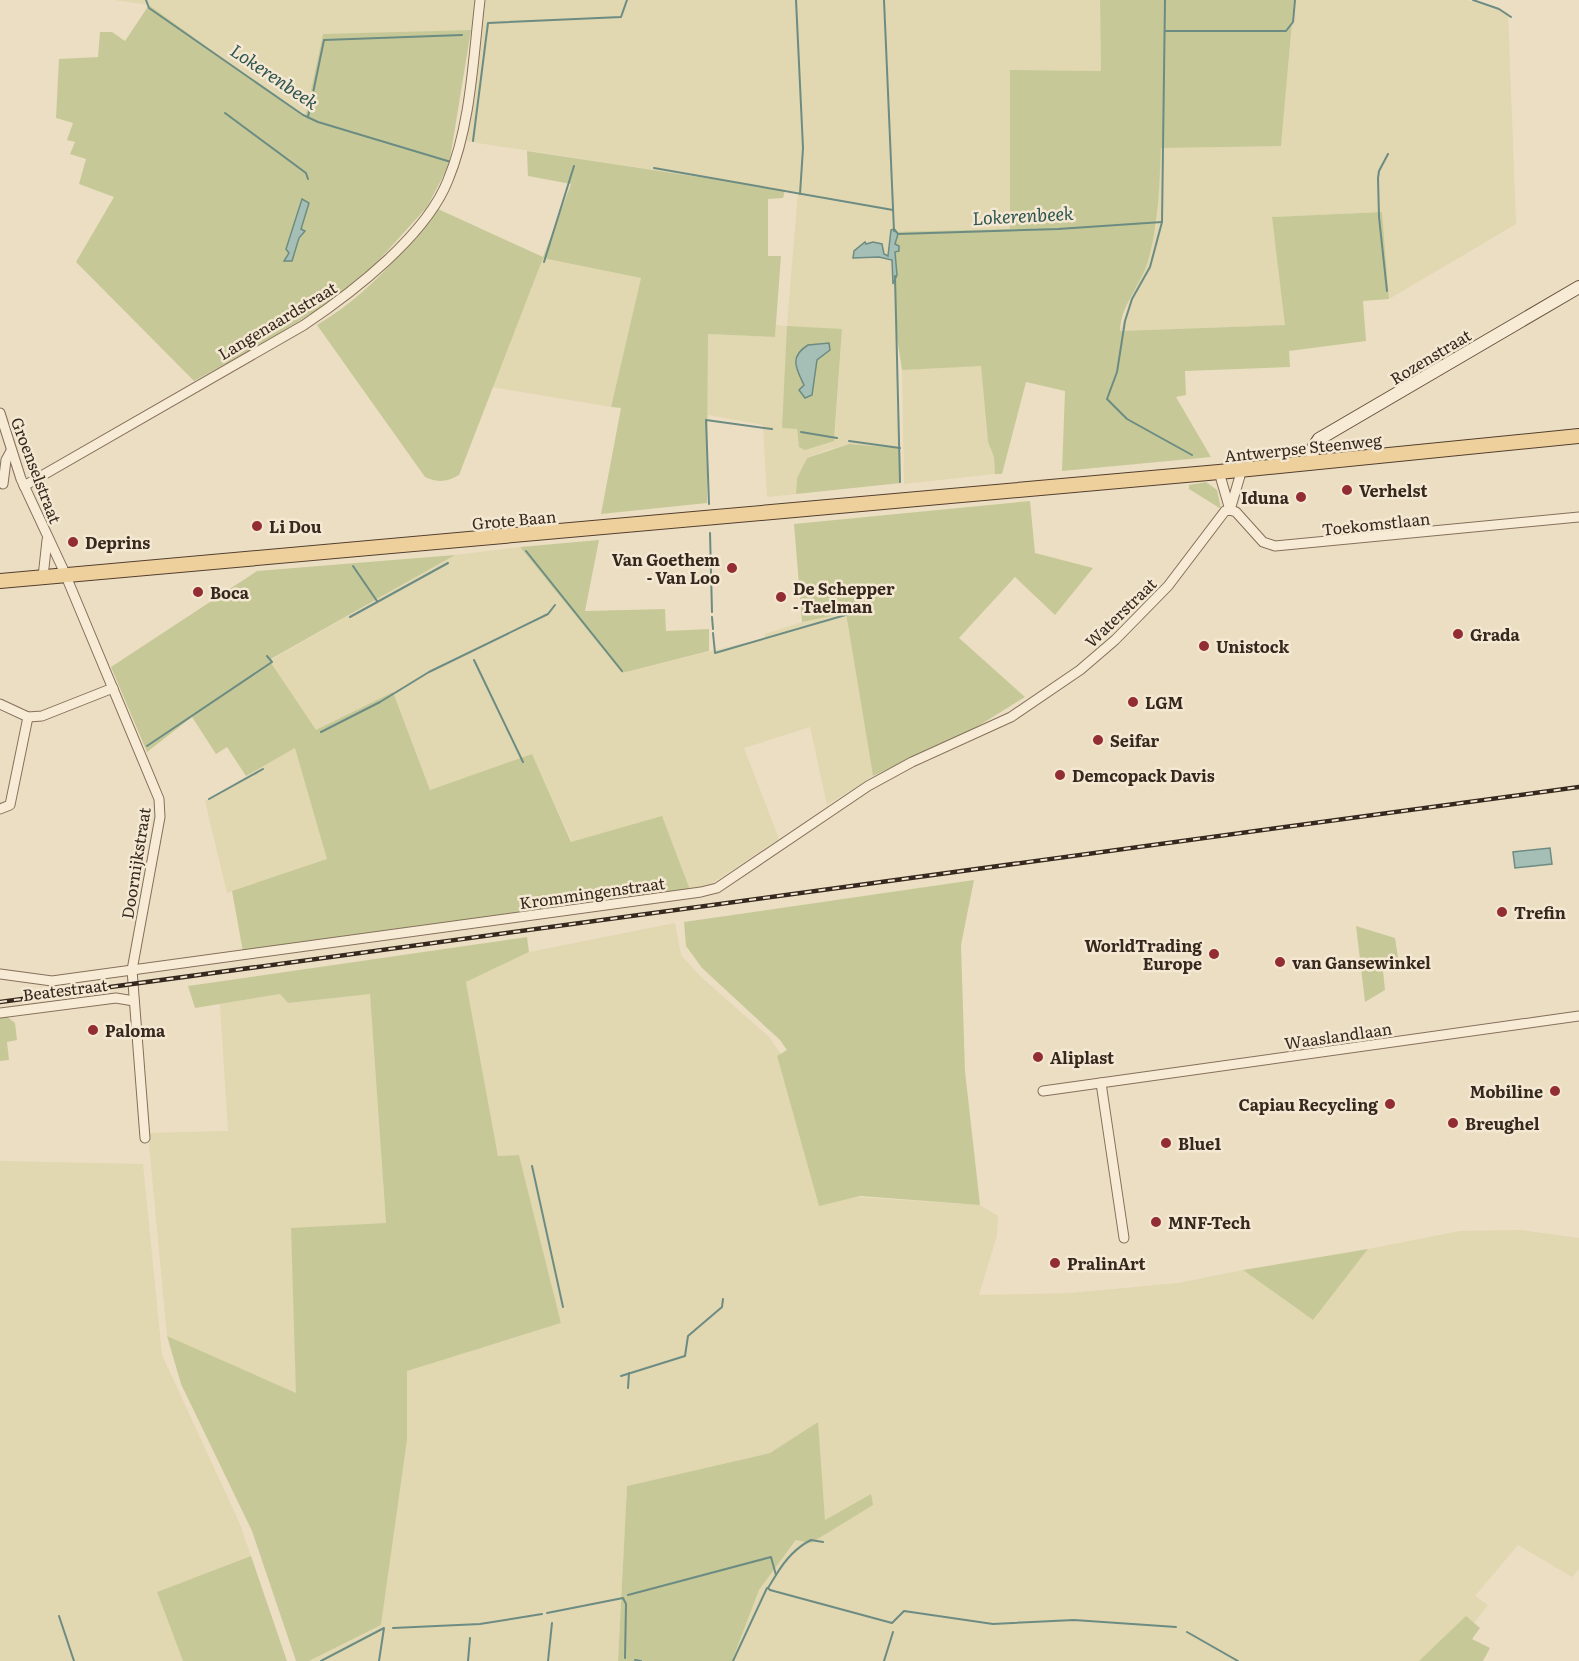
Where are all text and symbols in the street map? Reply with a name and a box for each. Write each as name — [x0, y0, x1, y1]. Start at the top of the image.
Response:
water label: Lokerenbeek — [225, 36, 325, 116]
water label: Lokerenbeek — [972, 199, 1074, 231]
street label: Langenaardstraat — [213, 275, 341, 365]
street label: Rozenstraat — [1385, 322, 1476, 390]
street label: Groenselstraat — [6, 413, 68, 527]
street label: Antwerpse Steenweg — [1223, 427, 1383, 467]
place label: Verhelst — [1359, 478, 1427, 502]
marker: Verhelst — [1340, 483, 1354, 497]
place label: Iduna — [1241, 485, 1290, 509]
marker: Iduna — [1294, 490, 1308, 504]
street label: Grote Baan — [471, 503, 558, 535]
street label: Toekomstlaan — [1321, 505, 1432, 541]
place label: Li Dou — [269, 514, 322, 538]
marker: Li Dou — [250, 519, 264, 533]
place label: Deprins — [85, 530, 150, 554]
marker: Deprins — [66, 535, 80, 549]
place label: Van Goethem - Van Loo — [612, 547, 720, 589]
marker: Van Goethem - Van Loo — [725, 561, 739, 575]
street label: Waterstraat — [1079, 571, 1162, 652]
place label: De Schepper - Taelman — [793, 576, 895, 618]
place label: Boca — [210, 580, 250, 604]
marker: Boca — [191, 585, 205, 599]
marker: De Schepper - Taelman — [774, 590, 788, 604]
place label: Grada — [1470, 622, 1521, 646]
marker: Grada — [1451, 627, 1465, 641]
place label: Unistock — [1216, 634, 1289, 658]
marker: Unistock — [1197, 639, 1211, 653]
place label: LGM — [1145, 690, 1184, 714]
marker: LGM — [1126, 695, 1140, 709]
place label: Seifar — [1110, 728, 1159, 752]
marker: Seifar — [1091, 733, 1105, 747]
place label: Demcopack Davis — [1072, 763, 1215, 787]
marker: Demcopack Davis — [1053, 768, 1067, 782]
street label: Doornijkstraat — [114, 805, 156, 921]
street label: Krommingenstraat — [518, 870, 667, 914]
place label: Trefin — [1514, 900, 1566, 924]
marker: Trefin — [1495, 905, 1509, 919]
place label: WorldTrading Europe — [1084, 933, 1202, 975]
marker: WorldTrading Europe — [1207, 947, 1221, 961]
place label: van Gansewinkel — [1292, 950, 1431, 974]
marker: van Gansewinkel — [1273, 955, 1287, 969]
street label: Beatestraat — [21, 972, 109, 1006]
street label: Waaslandlaan — [1282, 1015, 1394, 1054]
place label: Paloma — [105, 1018, 166, 1042]
marker: Paloma — [86, 1023, 100, 1037]
place label: Aliplast — [1050, 1045, 1114, 1069]
marker: Aliplast — [1031, 1050, 1045, 1064]
place label: Mobiline — [1470, 1079, 1543, 1103]
marker: Mobiline — [1548, 1084, 1562, 1098]
place label: Capiau Recycling — [1239, 1092, 1378, 1116]
marker: Capiau Recycling — [1383, 1097, 1397, 1111]
place label: Breughel — [1465, 1111, 1540, 1135]
marker: Breughel — [1446, 1116, 1460, 1130]
place label: Blue1 — [1178, 1131, 1221, 1155]
marker: Blue1 — [1159, 1136, 1173, 1150]
place label: MNF-Tech — [1168, 1210, 1251, 1234]
marker: MNF-Tech — [1149, 1215, 1163, 1229]
place label: PralinArt — [1067, 1251, 1146, 1275]
marker: PralinArt — [1048, 1256, 1062, 1270]

